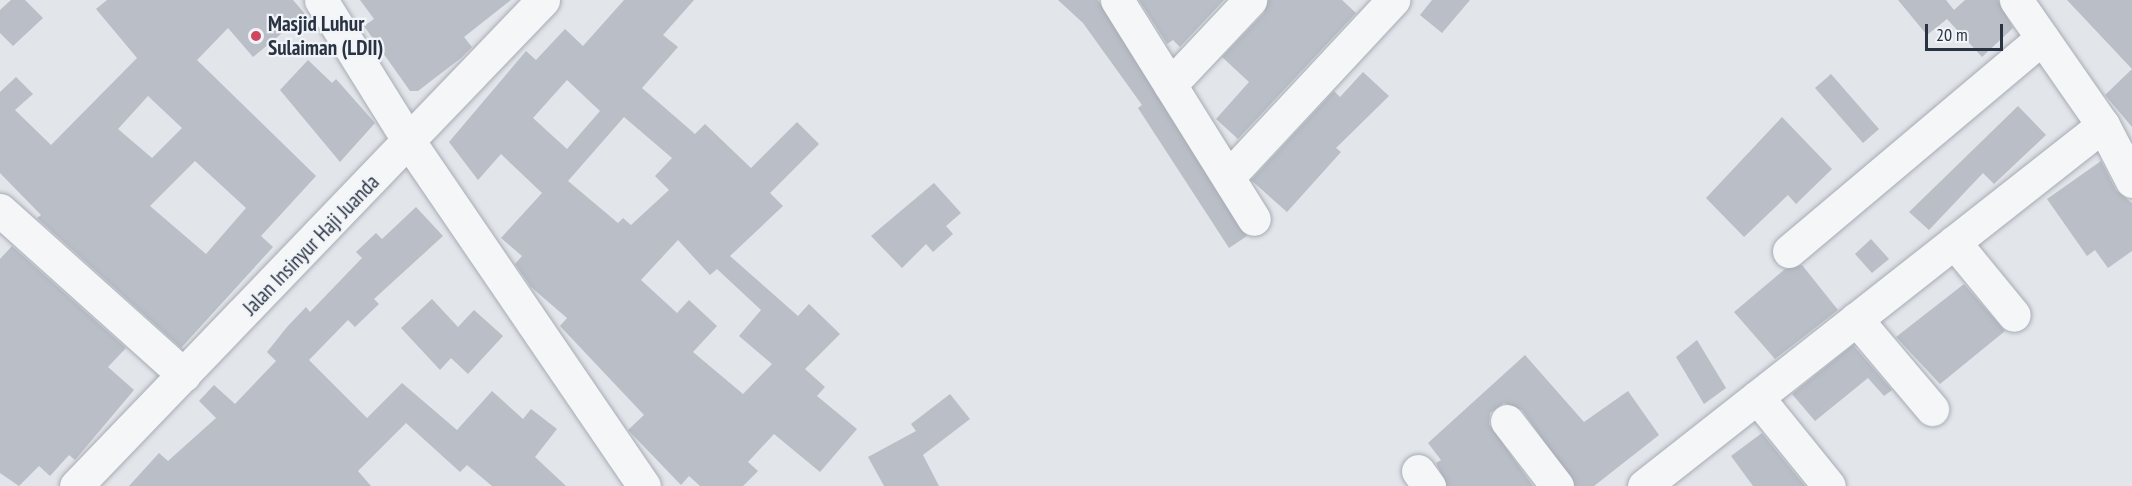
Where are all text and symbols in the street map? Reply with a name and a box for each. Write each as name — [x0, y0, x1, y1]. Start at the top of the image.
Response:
place label: Masjid Luhur Sulaiman (LDII) — [268, 11, 383, 61]
scale bar — [1928, 12, 2006, 50]
text: 20 m — [1936, 23, 1968, 46]
marker: Masjid Luhur Sulaiman (LDII) — [249, 29, 263, 43]
street label: Jalan Insinyur Haji Juanda — [238, 170, 384, 320]

